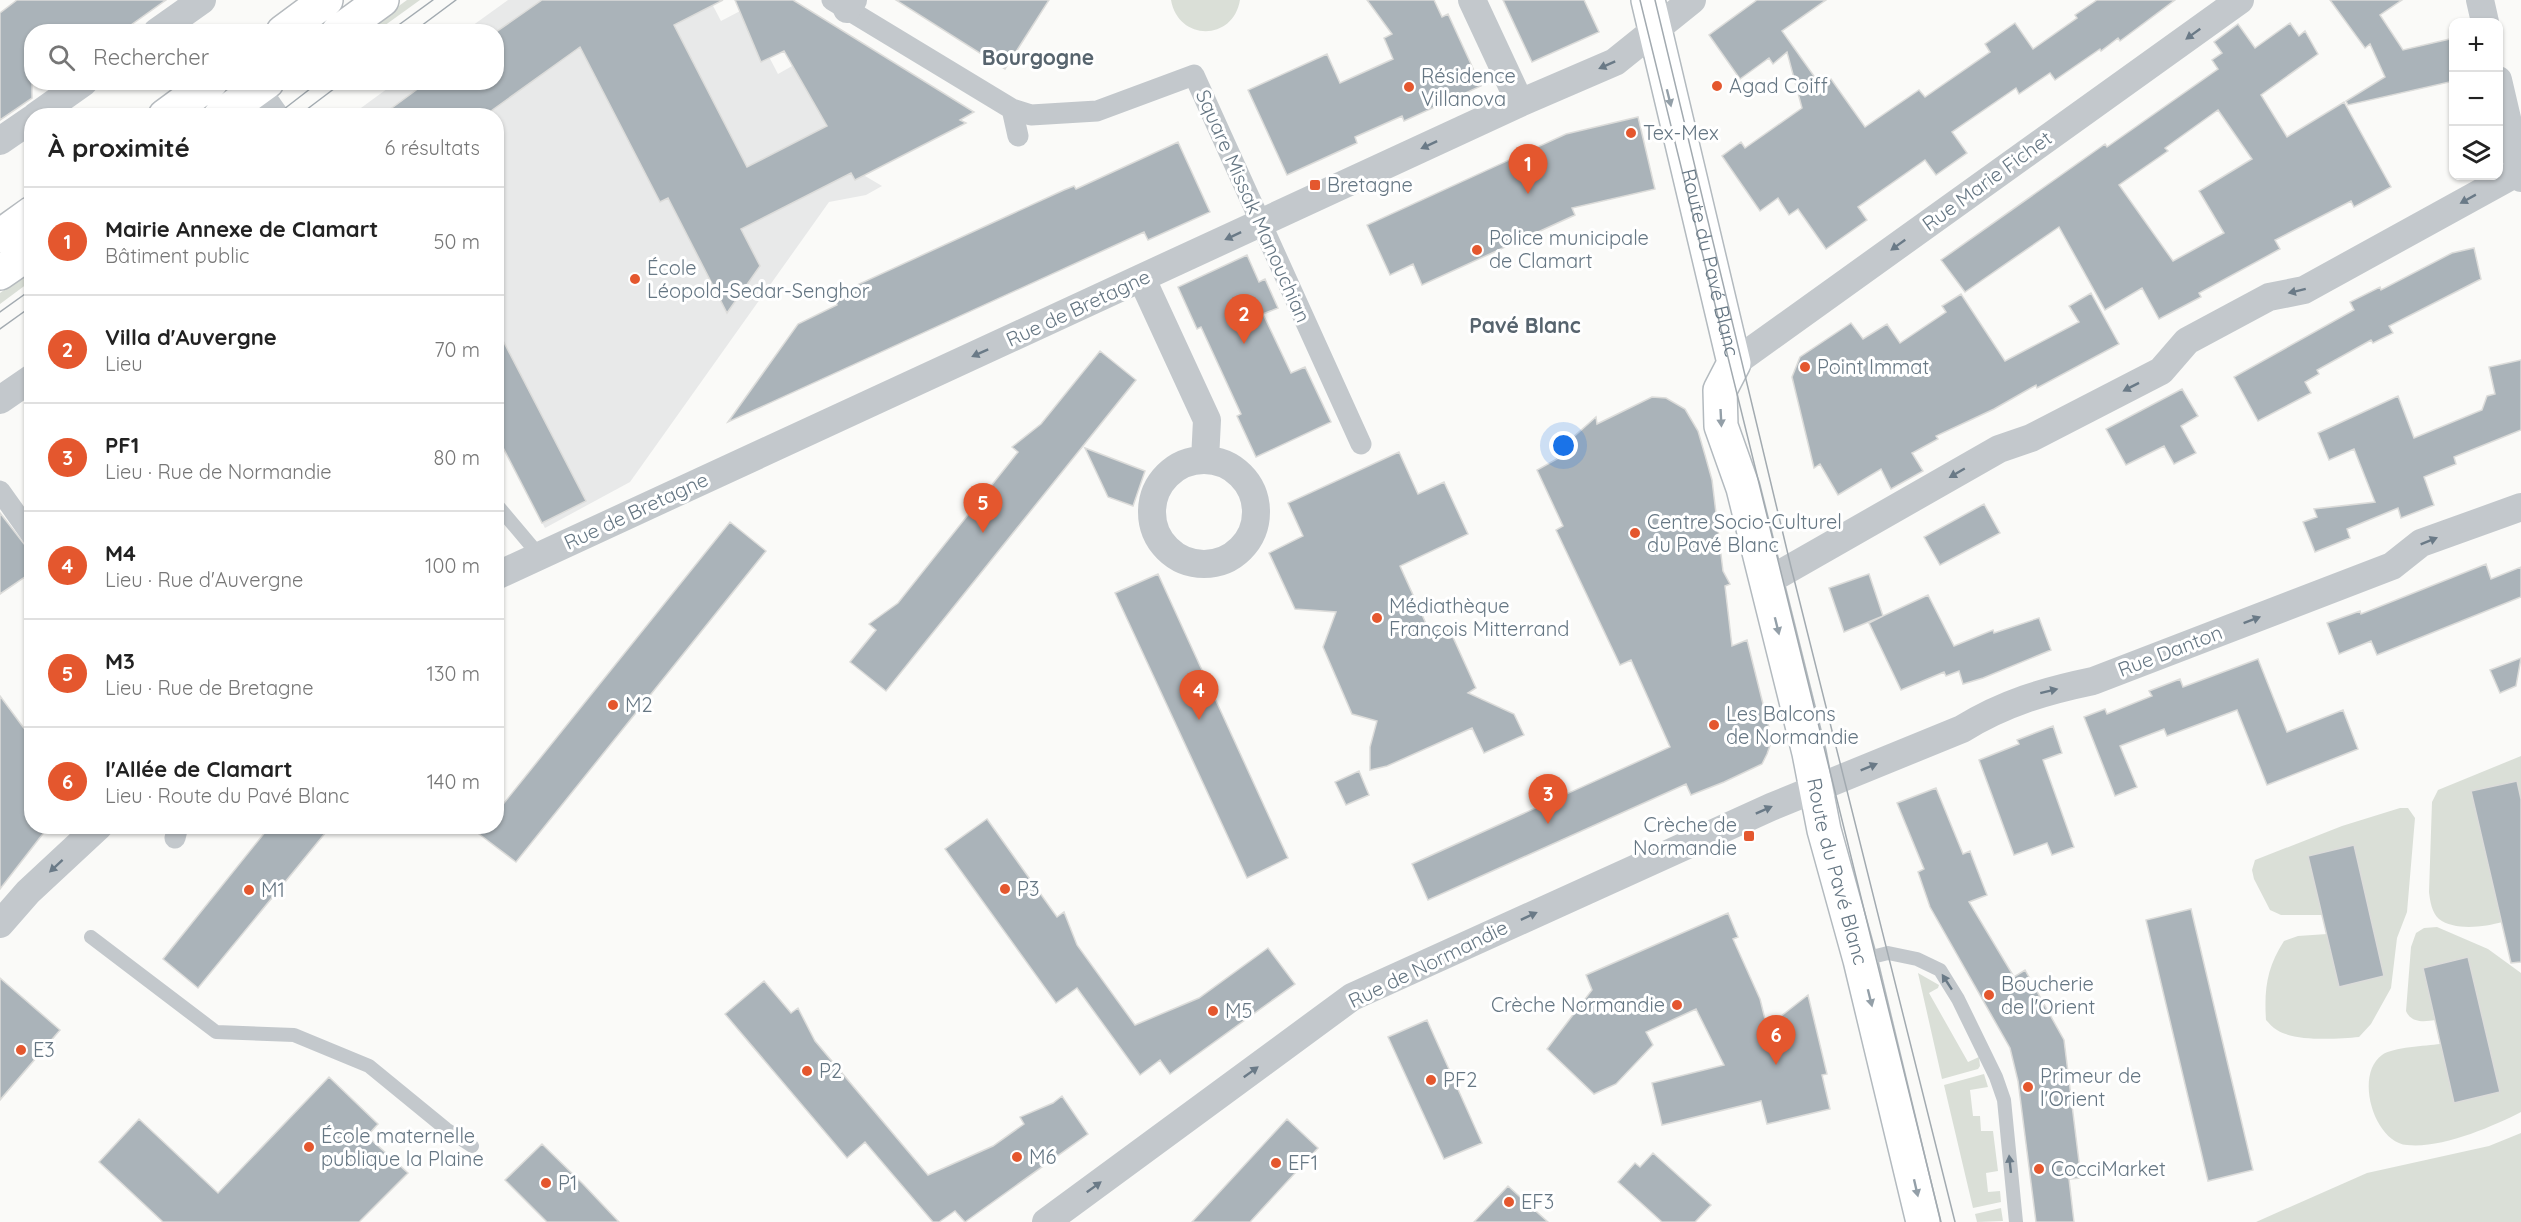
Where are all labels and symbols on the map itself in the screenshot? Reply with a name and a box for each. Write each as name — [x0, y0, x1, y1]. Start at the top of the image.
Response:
one-way arrow — [2185, 28, 2201, 40]
district label: Bourgogne — [982, 44, 1094, 70]
one-way arrow — [1598, 61, 1615, 70]
place label: Résidence Villanova — [1421, 63, 1516, 111]
place label: Agad Coiff — [1729, 73, 1828, 98]
marker: Agad Coiff — [1710, 79, 1724, 93]
marker: Résidence Villanova — [1402, 80, 1416, 94]
street label: Square Missak Manouchian — [1191, 85, 1316, 326]
one-way arrow — [1665, 89, 1675, 107]
place label: Tex-Mex — [1643, 120, 1719, 145]
street label: Rue Marie Fichet — [1917, 125, 2057, 236]
marker: Tex-Mex — [1624, 126, 1638, 140]
one-way arrow — [1420, 141, 1437, 150]
pin: 1 — [1508, 144, 1547, 194]
street label: Route du Pavé Blanc — [1676, 166, 1745, 359]
place label: Bretagne — [1327, 172, 1413, 197]
marker: Bretagne — [1308, 178, 1322, 192]
one-way arrow — [2459, 194, 2476, 204]
place label: Police municipale de Clamart — [1489, 225, 1649, 273]
one-way arrow — [1224, 231, 1242, 241]
one-way arrow — [1890, 239, 1906, 251]
marker: Police municipale de Clamart — [1470, 243, 1484, 257]
place label: École Léopold-Sedar-Senghor — [647, 255, 870, 303]
street label: Rue de Bretagne — [1002, 263, 1154, 352]
marker: École Léopold-Sedar-Senghor — [628, 272, 642, 286]
one-way arrow — [2287, 287, 2306, 297]
pin: 2 — [1224, 294, 1264, 344]
district label: Pavé Blanc — [1469, 312, 1581, 338]
one-way arrow — [970, 348, 988, 358]
place label: Point Immat — [1817, 354, 1929, 379]
marker: Point Immat — [1798, 360, 1812, 374]
one-way arrow — [2122, 382, 2139, 392]
one-way arrow — [1717, 408, 1726, 427]
your location — [1549, 431, 1578, 460]
street label: Rue de Bretagne — [560, 466, 712, 555]
one-way arrow — [1948, 468, 1965, 478]
pin: 5 — [964, 484, 1002, 533]
place label: Centre Socio-Culturel du Pavé Blanc — [1647, 509, 1842, 557]
marker: Centre Socio-Culturel du Pavé Blanc — [1628, 526, 1642, 540]
one-way arrow — [2420, 536, 2438, 546]
place label: Médiathèque François Mitterrand — [1389, 593, 1569, 641]
marker: Médiathèque François Mitterrand — [1370, 611, 1384, 625]
one-way arrow — [2243, 614, 2261, 624]
one-way arrow — [1773, 617, 1783, 635]
street label: Rue Danton — [2114, 619, 2226, 682]
pin: 4 — [1180, 670, 1218, 720]
one-way arrow — [2040, 686, 2058, 695]
place label: M2 — [625, 692, 653, 717]
marker: M2 — [606, 698, 620, 712]
place label: Les Balcons de Normandie — [1726, 701, 1859, 749]
marker: Les Balcons de Normandie — [1707, 718, 1721, 732]
one-way arrow — [1861, 762, 1879, 772]
pin: 3 — [1528, 774, 1568, 824]
street label: Route du Pavé Blanc — [1802, 776, 1874, 967]
one-way arrow — [1756, 805, 1773, 814]
place label: Crèche de Normandie — [1633, 812, 1737, 860]
marker: Crèche de Normandie — [1742, 829, 1756, 843]
one-way arrow — [49, 859, 64, 872]
place label: P3 — [1017, 876, 1039, 901]
place label: M1 — [261, 877, 285, 902]
marker: P3 — [998, 882, 1012, 896]
marker: M1 — [242, 883, 256, 897]
one-way arrow — [1521, 911, 1538, 920]
street label: Rue de Normandie — [1344, 914, 1512, 1013]
place label: Boucherie de l'Orient — [2001, 971, 2096, 1019]
one-way arrow — [1942, 974, 1953, 991]
marker: Boucherie de l'Orient — [1982, 988, 1996, 1002]
one-way arrow — [1865, 989, 1875, 1008]
place label: Crèche Normandie — [1491, 992, 1665, 1017]
place label: M5 — [1225, 998, 1252, 1023]
marker: Crèche Normandie — [1670, 998, 1684, 1012]
marker: M5 — [1206, 1004, 1220, 1018]
pin: 6 — [1756, 1016, 1796, 1065]
place label: E3 — [33, 1037, 55, 1062]
marker: E3 — [14, 1043, 28, 1057]
place label: P2 — [819, 1058, 842, 1083]
place label: Primeur de l'Orient — [2040, 1063, 2141, 1111]
marker: P2 — [800, 1064, 814, 1078]
one-way arrow — [1242, 1066, 1258, 1078]
place label: PF2 — [1443, 1067, 1477, 1092]
marker: PF2 — [1424, 1073, 1438, 1087]
marker: Primeur de l'Orient — [2021, 1080, 2035, 1094]
place label: École maternelle publique la Plaine — [321, 1123, 484, 1171]
marker: École maternelle publique la Plaine — [302, 1140, 316, 1154]
place label: M6 — [1029, 1144, 1057, 1169]
marker: M6 — [1010, 1150, 1024, 1164]
place label: EF1 — [1288, 1150, 1318, 1175]
one-way arrow — [2005, 1154, 2015, 1173]
marker: EF1 — [1269, 1156, 1283, 1170]
place label: CocciMarket — [2051, 1156, 2166, 1181]
marker: CocciMarket — [2032, 1162, 2046, 1176]
place label: P1 — [558, 1170, 577, 1195]
marker: P1 — [539, 1176, 553, 1190]
one-way arrow — [1911, 1179, 1921, 1197]
one-way arrow — [1086, 1182, 1101, 1194]
place label: EF3 — [1521, 1189, 1554, 1214]
marker: EF3 — [1502, 1195, 1516, 1209]

